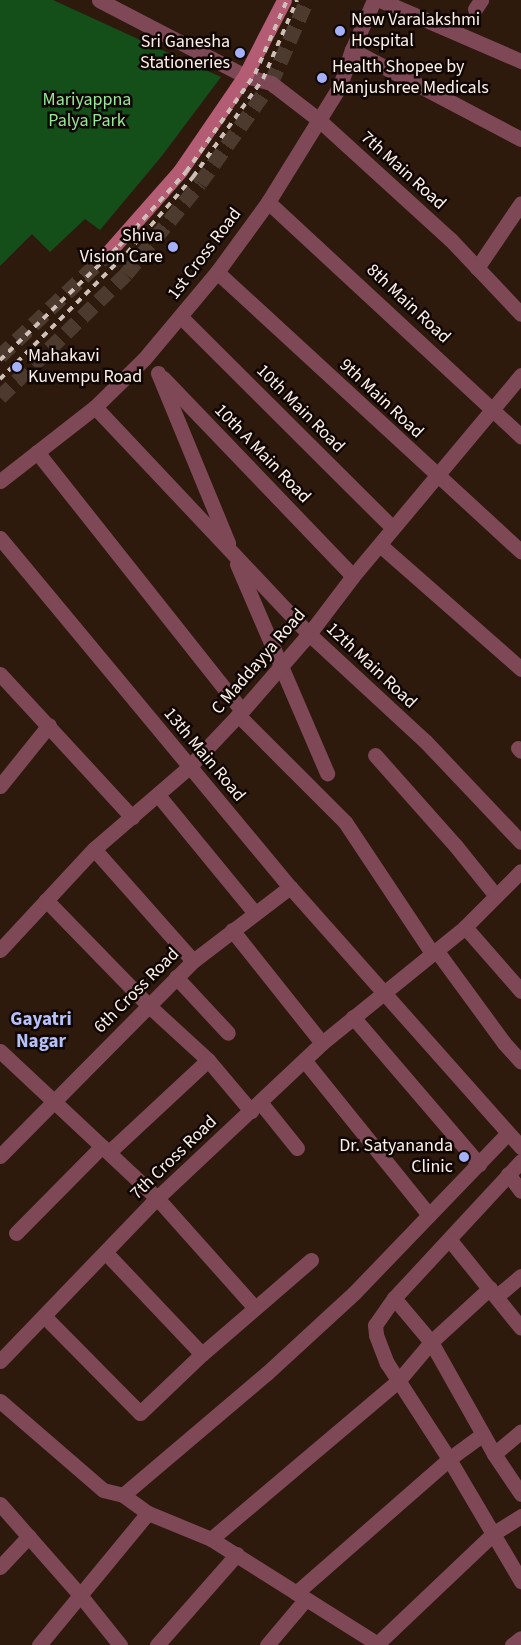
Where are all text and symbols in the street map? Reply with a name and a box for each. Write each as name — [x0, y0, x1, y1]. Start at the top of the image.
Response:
place label: New Varalakshmi Hospital — [351, 10, 480, 52]
marker: New Varalakshmi Hospital — [333, 24, 347, 38]
place label: Sri Ganesha Stationeries — [140, 32, 230, 74]
marker: Sri Ganesha Stationeries — [234, 47, 246, 59]
place label: Health Shopee by Manjushree Medicals — [332, 57, 489, 100]
marker: Health Shopee by Manjushree Medicals — [316, 72, 328, 84]
park label: Mariyappna Palya Park — [43, 90, 131, 132]
street label: 7th Main Road — [356, 127, 450, 215]
street label: 1st Cross Road — [164, 204, 246, 304]
place label: Shiva Vision Care — [80, 226, 163, 268]
marker: Shiva Vision Care — [167, 241, 179, 253]
street label: 8th Main Road — [361, 260, 455, 348]
place label: Mahakavi Kuvempu Road — [28, 346, 142, 388]
street label: 9th Main Road — [334, 355, 428, 443]
marker: Mahakavi Kuvempu Road — [10, 360, 24, 374]
street label: 10th Main Road — [251, 360, 349, 458]
street label: 10th A Main Road — [209, 400, 315, 508]
street label: C Maddayya Road — [207, 605, 311, 719]
street label: 12th Main Road — [321, 619, 421, 713]
street label: 13th Main Road — [158, 704, 250, 806]
street label: 6th Cross Road — [90, 944, 184, 1038]
district label: Gayatri Nagar — [10, 1009, 72, 1053]
street label: 7th Cross Road — [126, 1111, 222, 1205]
place label: Dr. Satyananda Clinic — [339, 1136, 453, 1178]
marker: Dr. Satyananda Clinic — [457, 1150, 471, 1164]

